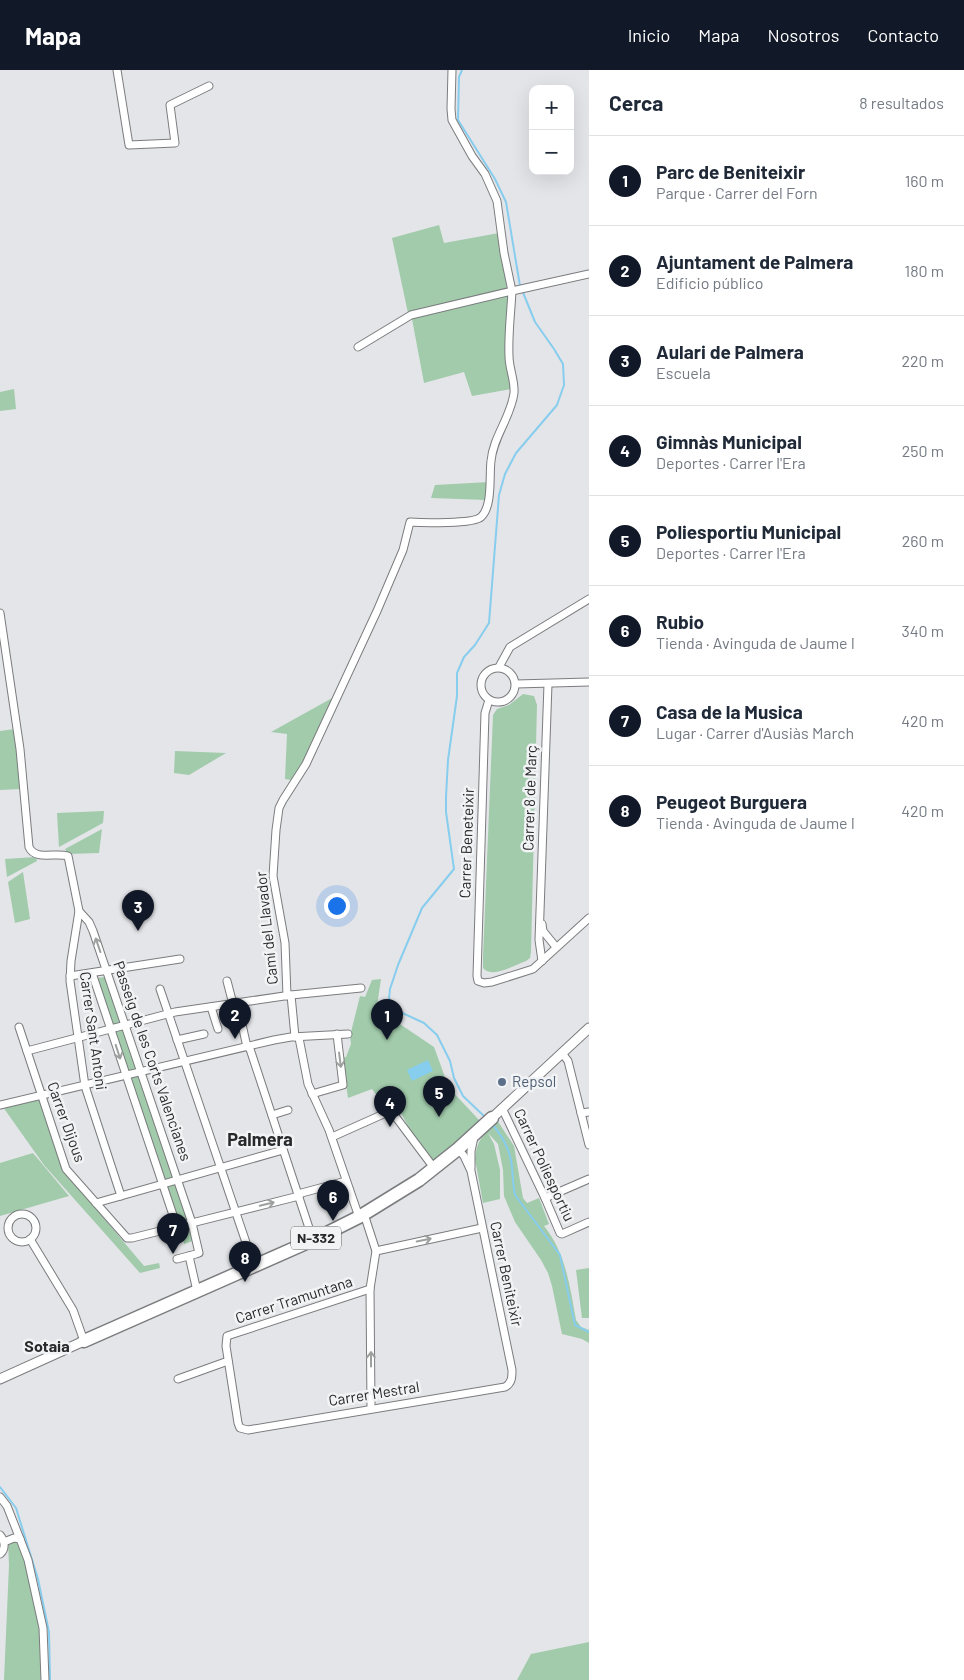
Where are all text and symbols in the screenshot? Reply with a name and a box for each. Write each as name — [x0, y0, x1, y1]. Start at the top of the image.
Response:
text: Mapa — [25, 21, 81, 50]
text: Inicio — [628, 24, 670, 46]
text: Mapa — [698, 24, 740, 46]
text: Nosotros — [768, 24, 839, 46]
text: Contacto — [867, 24, 939, 46]
map controls — [529, 85, 574, 175]
button: + — [529, 85, 574, 130]
text: Cerca — [609, 90, 663, 115]
text: 8 resultados — [859, 93, 944, 112]
button: − — [529, 130, 574, 175]
text: Parc de Beniteixir — [656, 160, 805, 183]
text: 1 — [622, 171, 628, 190]
text: 160 m — [905, 171, 944, 190]
text: Parque · Carrer del Forn — [656, 183, 818, 202]
text: Ajuntament de Palmera — [656, 250, 853, 273]
text: 2 — [621, 261, 629, 280]
text: 180 m — [905, 261, 944, 280]
text: Edificio público — [656, 273, 764, 292]
text: Aulari de Palmera — [656, 340, 804, 363]
text: 3 — [621, 351, 629, 370]
text: 220 m — [901, 351, 944, 370]
text: Escuela — [656, 363, 711, 382]
text: Gimnàs Municipal — [656, 430, 802, 453]
text: 4 — [620, 441, 630, 460]
text: 250 m — [902, 441, 944, 460]
text: Deportes · Carrer l'Era — [656, 453, 806, 472]
text: Poliesportiu Municipal — [656, 520, 841, 543]
text: 5 — [621, 531, 629, 550]
text: 260 m — [902, 531, 944, 550]
text: Deportes · Carrer l'Era — [656, 543, 806, 562]
text: Rubio — [656, 610, 704, 633]
text: 6 — [621, 621, 629, 640]
text: 340 m — [901, 621, 944, 640]
text: Tienda · Avinguda de Jaume I — [656, 633, 855, 652]
text: Casa de la Musica — [656, 700, 803, 723]
text: 7 — [621, 711, 629, 730]
text: 420 m — [901, 711, 944, 730]
text: Lugar · Carrer d'Ausiàs March — [656, 723, 854, 742]
street label: Carrer 8 de Març — [518, 745, 540, 851]
street label: Carrer Beneteixir — [455, 787, 477, 899]
text: Peugeot Burguera — [656, 790, 807, 813]
text: 8 — [621, 801, 629, 820]
text: 420 m — [901, 801, 944, 820]
text: Tienda · Avinguda de Jaume I — [656, 813, 855, 832]
street label: Camí del Llavador — [251, 870, 281, 986]
pin: 3 — [122, 890, 154, 931]
your location — [324, 893, 350, 919]
one-way arrow — [93, 937, 102, 953]
street label: Passeig de les Corts Valencianes — [110, 958, 196, 1163]
street label: Carrer Sant Antoni — [77, 970, 111, 1091]
pin: 2 — [219, 998, 251, 1039]
pin: 1 — [371, 999, 403, 1040]
one-way arrow — [114, 1044, 123, 1059]
one-way arrow — [335, 1051, 345, 1067]
place label: Repsol — [512, 1072, 556, 1090]
pin: 5 — [423, 1076, 455, 1117]
marker: Repsol — [496, 1076, 508, 1088]
street label: Carrer Dijous — [44, 1079, 90, 1164]
pin: 4 — [374, 1086, 406, 1127]
street label: Carrer Poliesportiu — [511, 1105, 579, 1224]
district label: Palmera — [227, 1128, 293, 1150]
pin: 6 — [317, 1180, 349, 1221]
one-way arrow — [259, 1199, 275, 1208]
pin: 7 — [157, 1213, 189, 1254]
street label: Carrer Beniteixir — [487, 1220, 527, 1328]
road number: N-332 — [291, 1226, 341, 1250]
one-way arrow — [416, 1235, 432, 1245]
pin: 8 — [229, 1241, 261, 1282]
street label: Carrer Tramuntana — [233, 1272, 355, 1326]
district label: Sotaia — [24, 1336, 70, 1355]
one-way arrow — [366, 1352, 376, 1368]
street label: Carrer Mestral — [327, 1377, 421, 1409]

